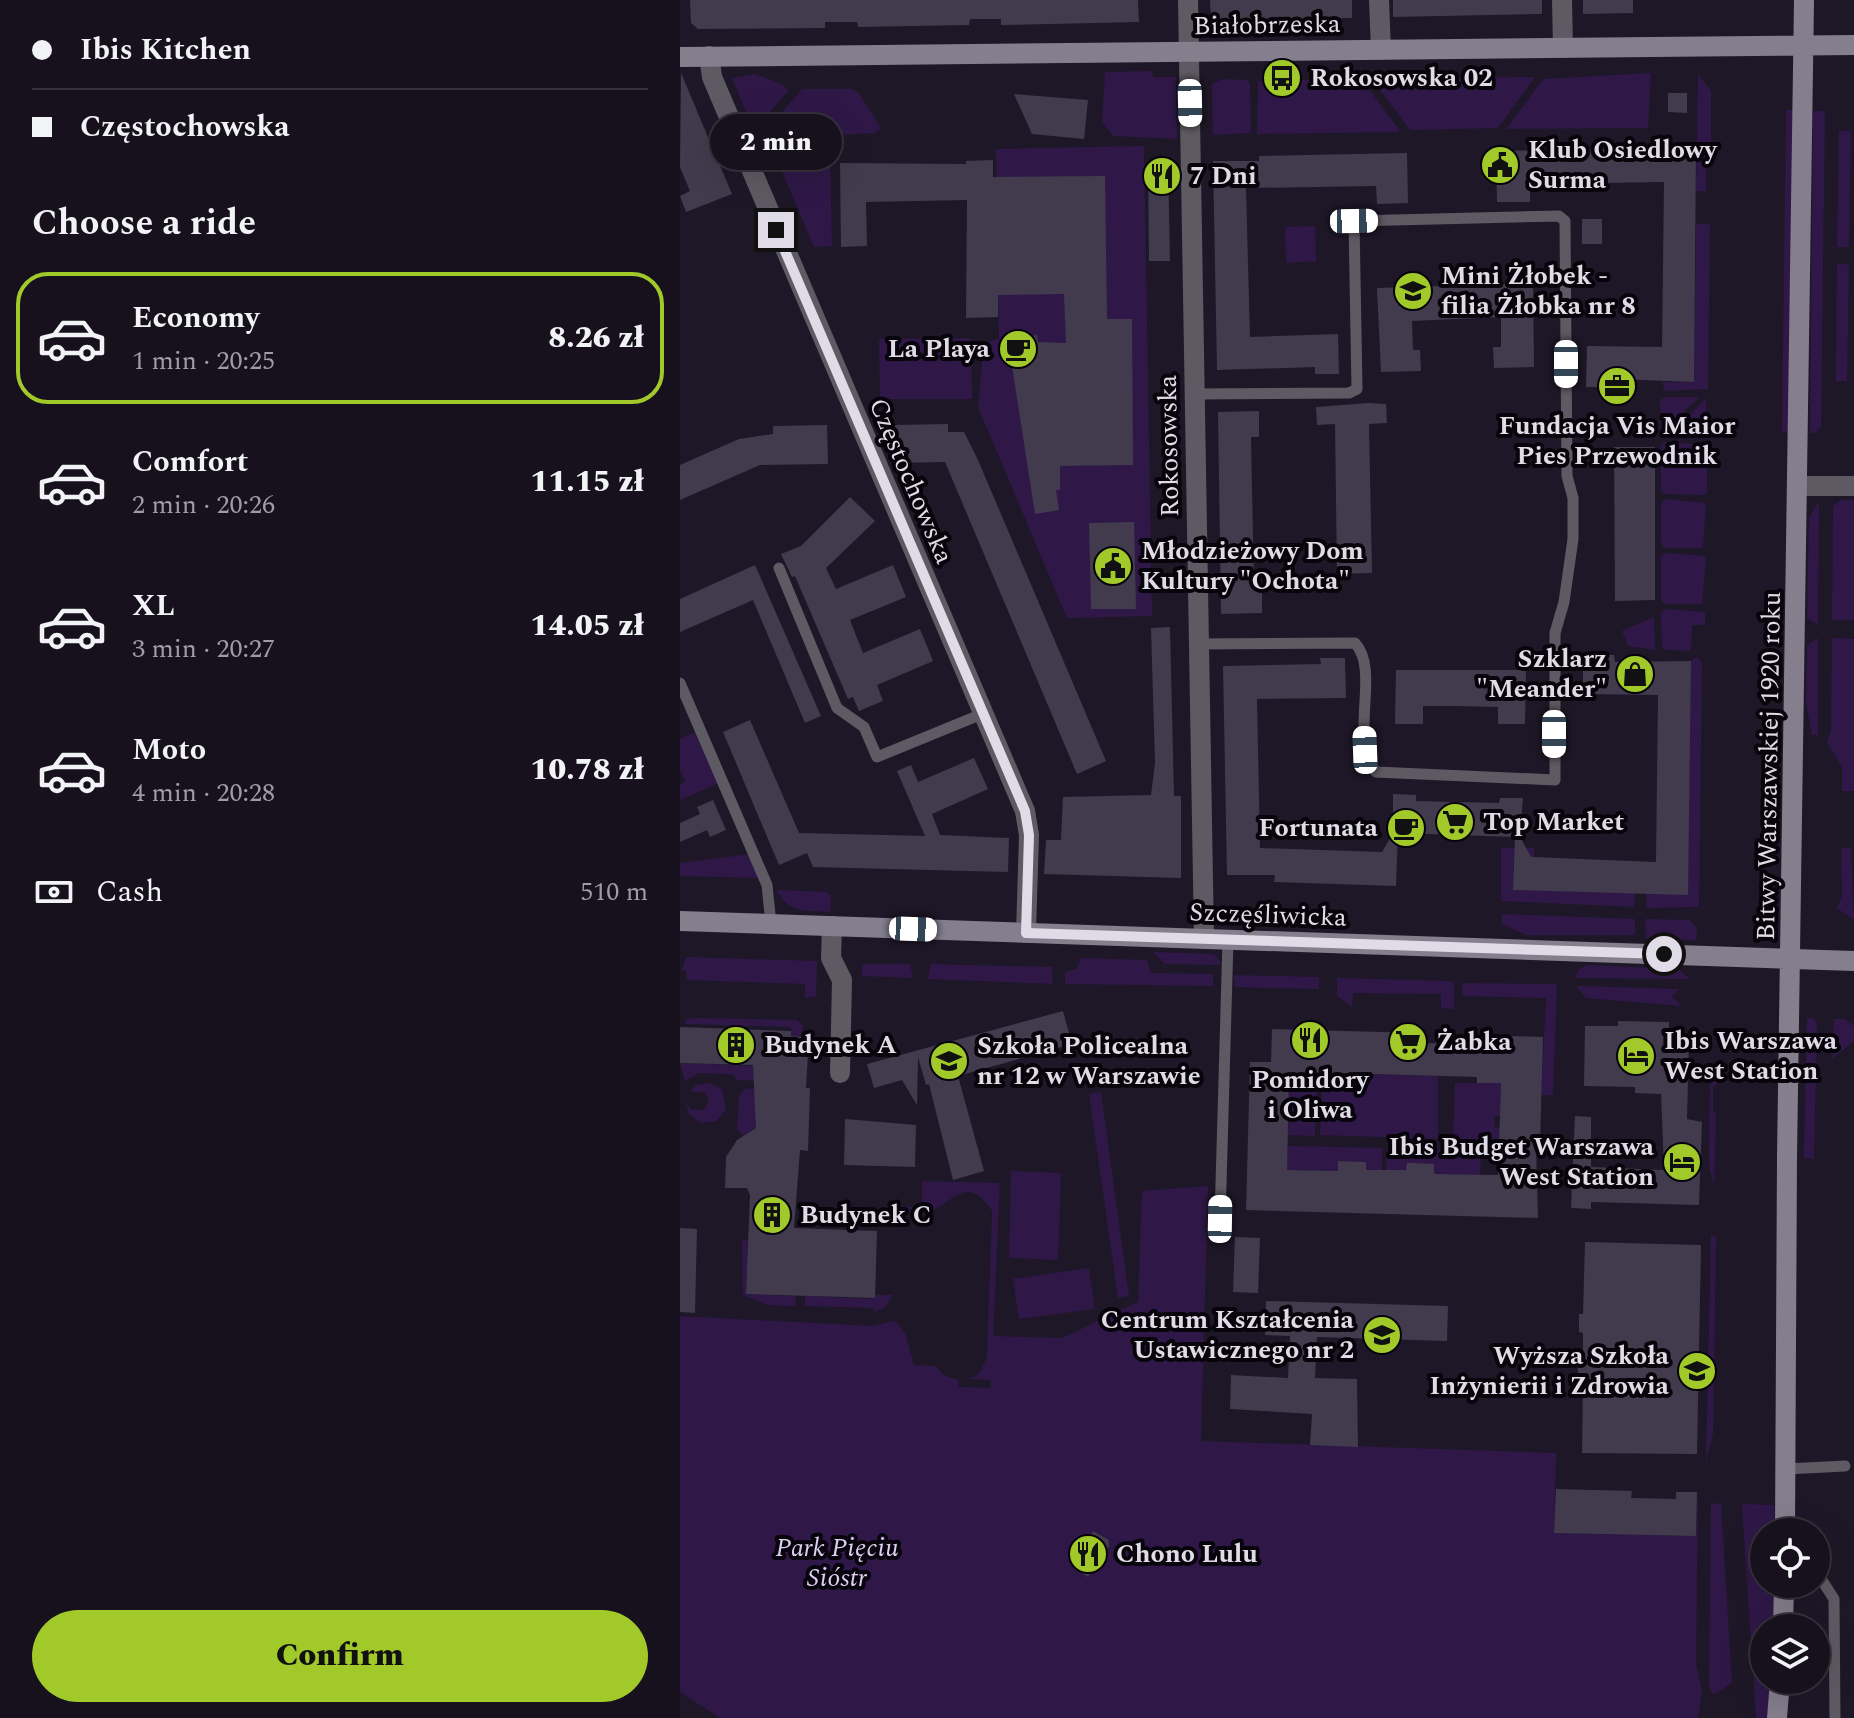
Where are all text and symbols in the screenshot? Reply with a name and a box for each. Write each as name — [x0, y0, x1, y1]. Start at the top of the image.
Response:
street label: Białobrzeska — [1193, 4, 1341, 46]
text: Ibis Kitchen — [80, 27, 251, 73]
bus stop icon: Rokosowska 02 — [1261, 57, 1303, 99]
place label: Rokosowska 02 — [1310, 58, 1493, 98]
car — [1178, 79, 1202, 127]
text: Częstochowska — [80, 104, 290, 150]
callout: 2 min — [710, 114, 842, 170]
text: 2 min — [740, 122, 812, 162]
place label: Klub Osiedlowy Surma — [1528, 130, 1718, 200]
public building icon: Klub Osiedlowy Surma — [1479, 144, 1521, 186]
restaurant icon: 7 Dni — [1141, 155, 1183, 197]
place label: 7 Dni — [1190, 156, 1257, 196]
text: Choose a ride — [32, 196, 256, 251]
car — [1330, 209, 1378, 233]
route end — [758, 212, 794, 248]
place label: Mini Żłobek - filia Żłobka nr 8 — [1441, 256, 1636, 326]
school or university icon: Mini Żłobek - filia Żłobka nr 8 — [1392, 270, 1434, 312]
text: Economy — [132, 295, 259, 341]
icon: car — [36, 302, 108, 374]
text: 8.26 zł — [548, 315, 644, 361]
cafe icon: La Playa — [997, 328, 1039, 370]
place label: La Playa — [888, 329, 991, 369]
car — [1554, 340, 1578, 388]
text: 1 min · 20:25 — [132, 341, 275, 381]
office icon: Fundacja Vis Maior Pies Przewodnik — [1596, 365, 1638, 407]
street label: Rokosowska — [1148, 374, 1190, 517]
street label: Częstochowska — [858, 392, 964, 570]
place label: Fundacja Vis Maior Pies Przewodnik — [1499, 406, 1736, 476]
text: Comfort — [132, 439, 248, 485]
icon: car — [36, 446, 108, 518]
text: 11.15 zł — [530, 459, 644, 505]
text: 2 min · 20:26 — [132, 485, 275, 525]
place label: Młodzieżowy Dom Kultury "Ochota" — [1141, 531, 1364, 601]
public building icon: Młodzieżowy Dom Kultury "Ochota" — [1092, 545, 1134, 587]
text: XL — [132, 583, 175, 629]
icon: car — [36, 590, 108, 662]
street label: Bitwy Warszawskiej 1920 roku — [1746, 591, 1792, 941]
text: 14.05 zł — [530, 603, 644, 649]
text: 3 min · 20:27 — [132, 629, 275, 669]
place label: Szklarz "Meander" — [1476, 639, 1607, 709]
shop icon: Szklarz "Meander" — [1614, 653, 1656, 695]
car — [1542, 710, 1566, 758]
car — [1352, 726, 1378, 774]
text: Moto — [132, 727, 206, 773]
icon: car — [36, 734, 108, 806]
text: 10.78 zł — [530, 747, 644, 793]
text: 4 min · 20:28 — [132, 773, 275, 813]
supermarket icon: Top Market — [1434, 801, 1476, 843]
place label: Top Market — [1483, 802, 1624, 842]
cafe icon: Fortunata — [1385, 807, 1427, 849]
place label: Fortunata — [1259, 808, 1379, 848]
text: Cash — [96, 869, 163, 915]
icon: cash — [32, 870, 76, 914]
text: 510 m — [580, 872, 648, 912]
street label: Szczęśliwicka — [1189, 892, 1348, 938]
car — [889, 916, 937, 942]
route start — [1646, 936, 1682, 972]
restaurant icon: Pomidory i Oliwa — [1289, 1019, 1331, 1061]
supermarket icon: Żabka — [1387, 1021, 1429, 1063]
place label: Ibis Warszawa West Station — [1664, 1021, 1838, 1091]
place label: Żabka — [1436, 1022, 1512, 1062]
building icon: Budynek A — [715, 1024, 757, 1066]
place label: Budynek A — [764, 1025, 897, 1065]
place label: Szkoła Policealna nr 12 w Warszawie — [977, 1026, 1201, 1096]
hotel icon: Ibis Warszawa West Station — [1615, 1035, 1657, 1077]
school or university icon: Szkoła Policealna nr 12 w Warszawie — [928, 1040, 970, 1082]
place label: Pomidory i Oliwa — [1252, 1060, 1370, 1130]
place label: Ibis Budget Warszawa West Station — [1389, 1127, 1655, 1197]
hotel icon: Ibis Budget Warszawa West Station — [1661, 1141, 1703, 1183]
building icon: Budynek C — [751, 1194, 793, 1236]
place label: Budynek C — [800, 1195, 931, 1235]
car — [1208, 1195, 1232, 1243]
place label: Centrum Kształcenia Ustawicznego nr 2 — [1101, 1300, 1355, 1370]
school or university icon: Centrum Kształcenia Ustawicznego nr 2 — [1361, 1314, 1403, 1356]
place label: Wyższa Szkoła Inżynierii i Zdrowia — [1429, 1336, 1670, 1406]
school or university icon: Wyższa Szkoła Inżynierii i Zdrowia — [1676, 1350, 1718, 1392]
map controls — [1750, 1518, 1830, 1694]
button: locate — [1750, 1518, 1830, 1598]
park label: Park Pięciu Sióstr — [776, 1528, 899, 1598]
restaurant icon: Chono Lulu — [1067, 1533, 1109, 1575]
place label: Chono Lulu — [1116, 1534, 1258, 1574]
button: Confirm — [32, 1610, 648, 1702]
button: layers — [1750, 1614, 1830, 1694]

